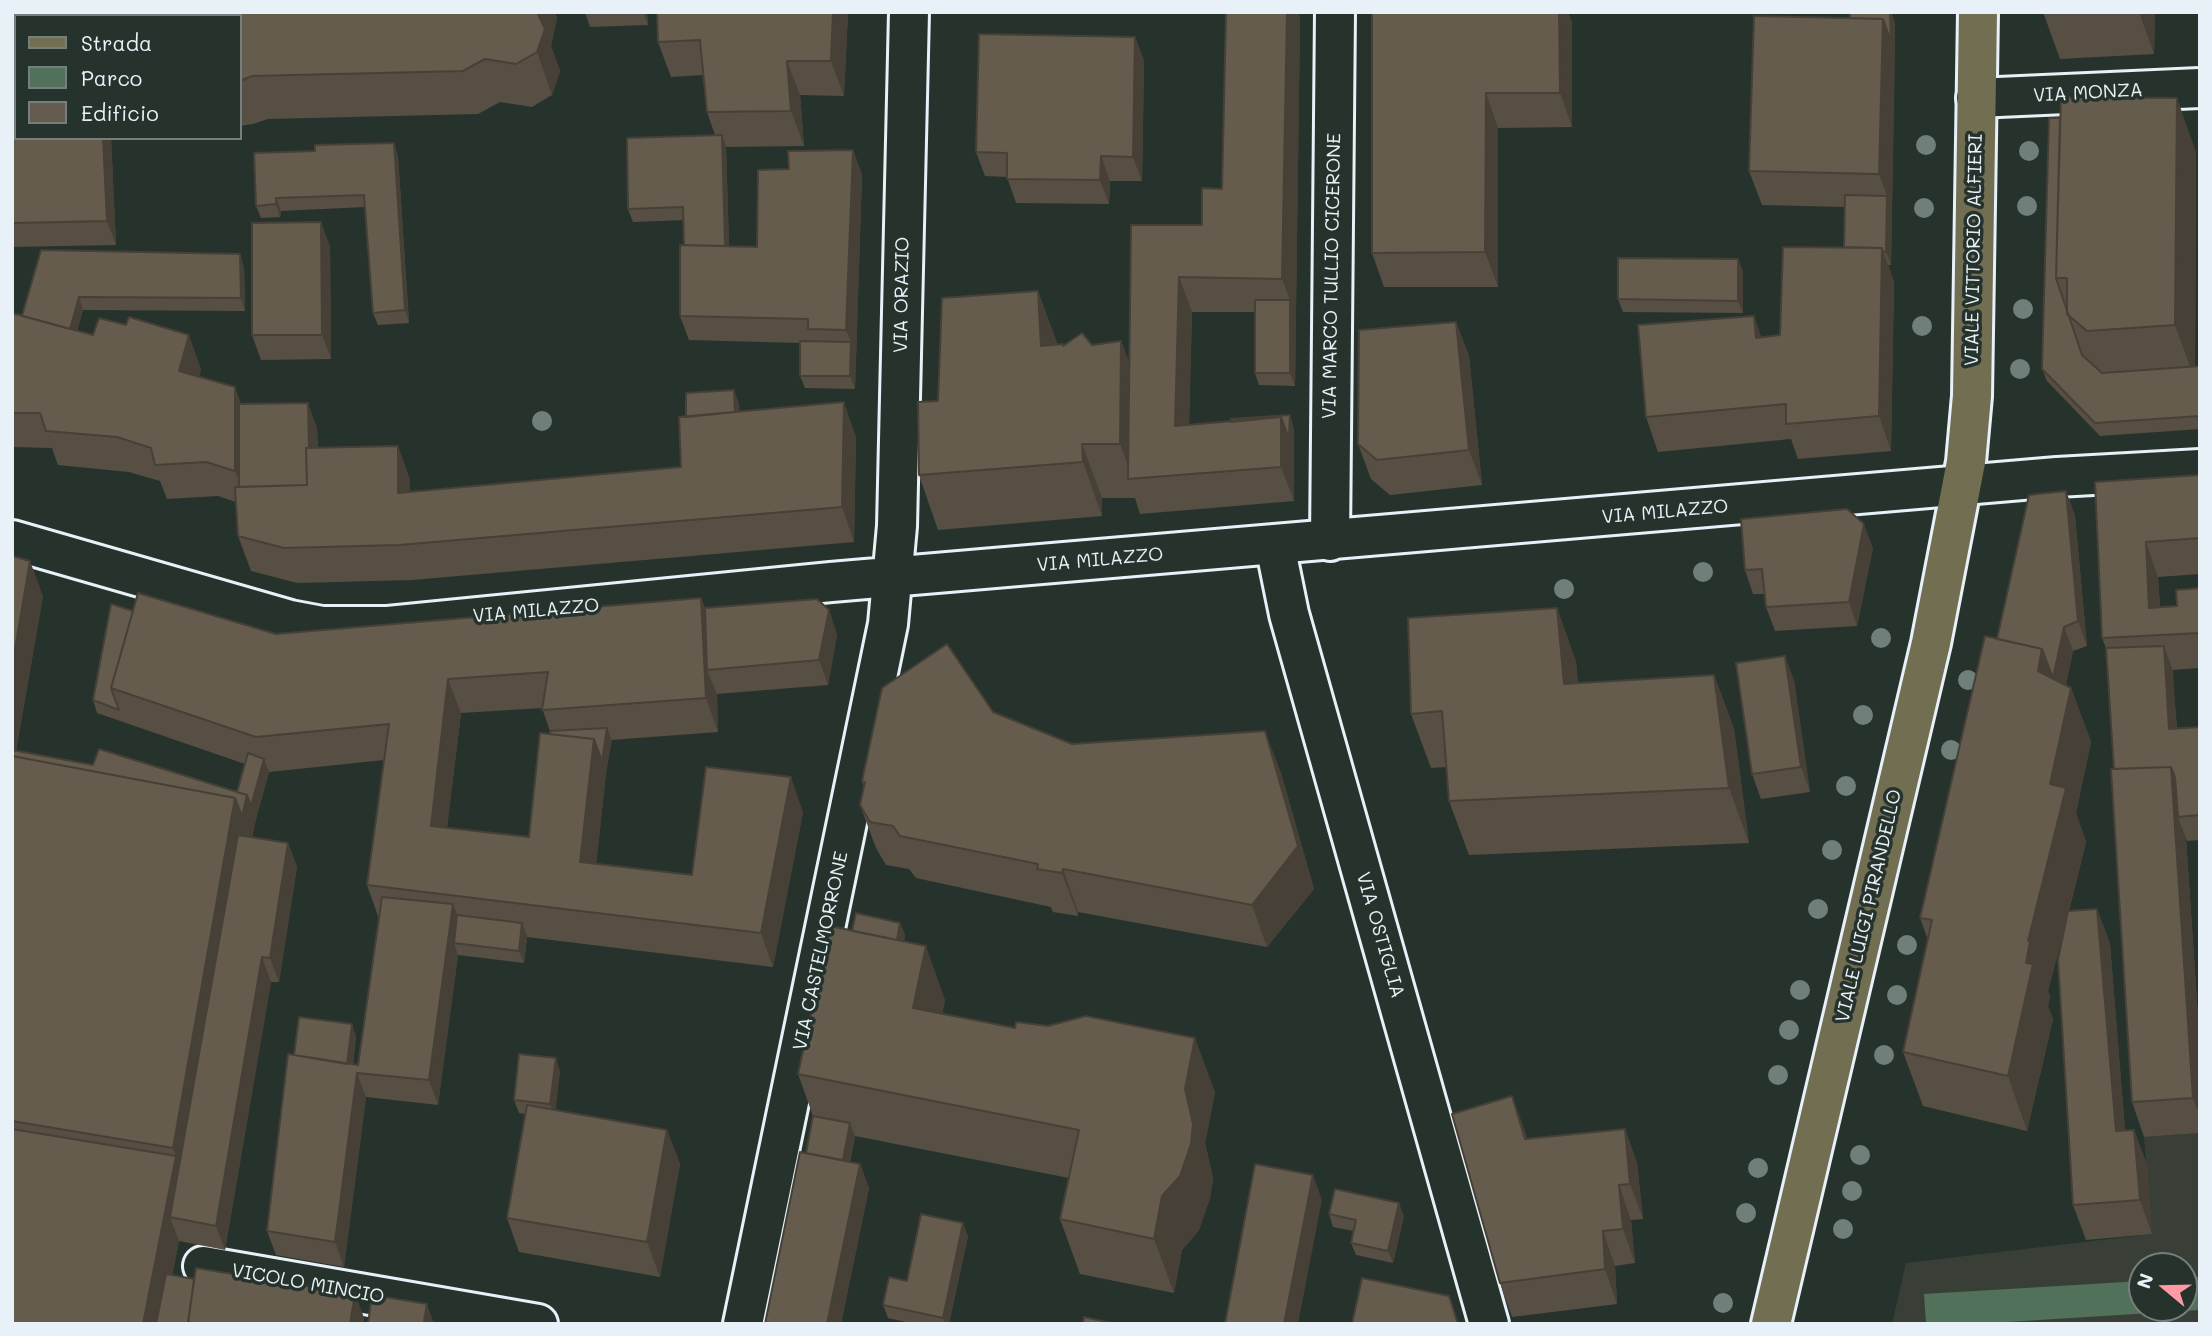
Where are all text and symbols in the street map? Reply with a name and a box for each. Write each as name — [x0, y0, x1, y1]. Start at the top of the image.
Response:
legend — [14, 14, 242, 140]
text: Strada — [81, 29, 152, 56]
text: Parco — [81, 64, 142, 91]
street label: VIA MONZA — [2033, 79, 2143, 107]
text: Edificio — [81, 99, 159, 126]
street label: VIA MARCO TULLIO CICERONE — [1318, 133, 1346, 419]
street label: VIALE VITTORIO ALFIERI — [1961, 134, 1987, 366]
street label: VIA ORAZIO — [890, 237, 914, 353]
street label: VIA MILAZZO — [1601, 495, 1729, 529]
street label: VIA MILAZZO — [1036, 543, 1164, 577]
street label: VIA MILAZZO — [472, 594, 600, 628]
street label: VIALE LUIGI PIRANDELLO — [1831, 787, 1907, 1025]
street label: VIA CASTELMORRONE — [789, 849, 853, 1053]
street label: VIA OSTIGLIA — [1351, 869, 1409, 1001]
north arrow — [2128, 1252, 2198, 1322]
street label: VICOLO MINCIO — [230, 1259, 386, 1309]
text: N — [2130, 1270, 2159, 1292]

